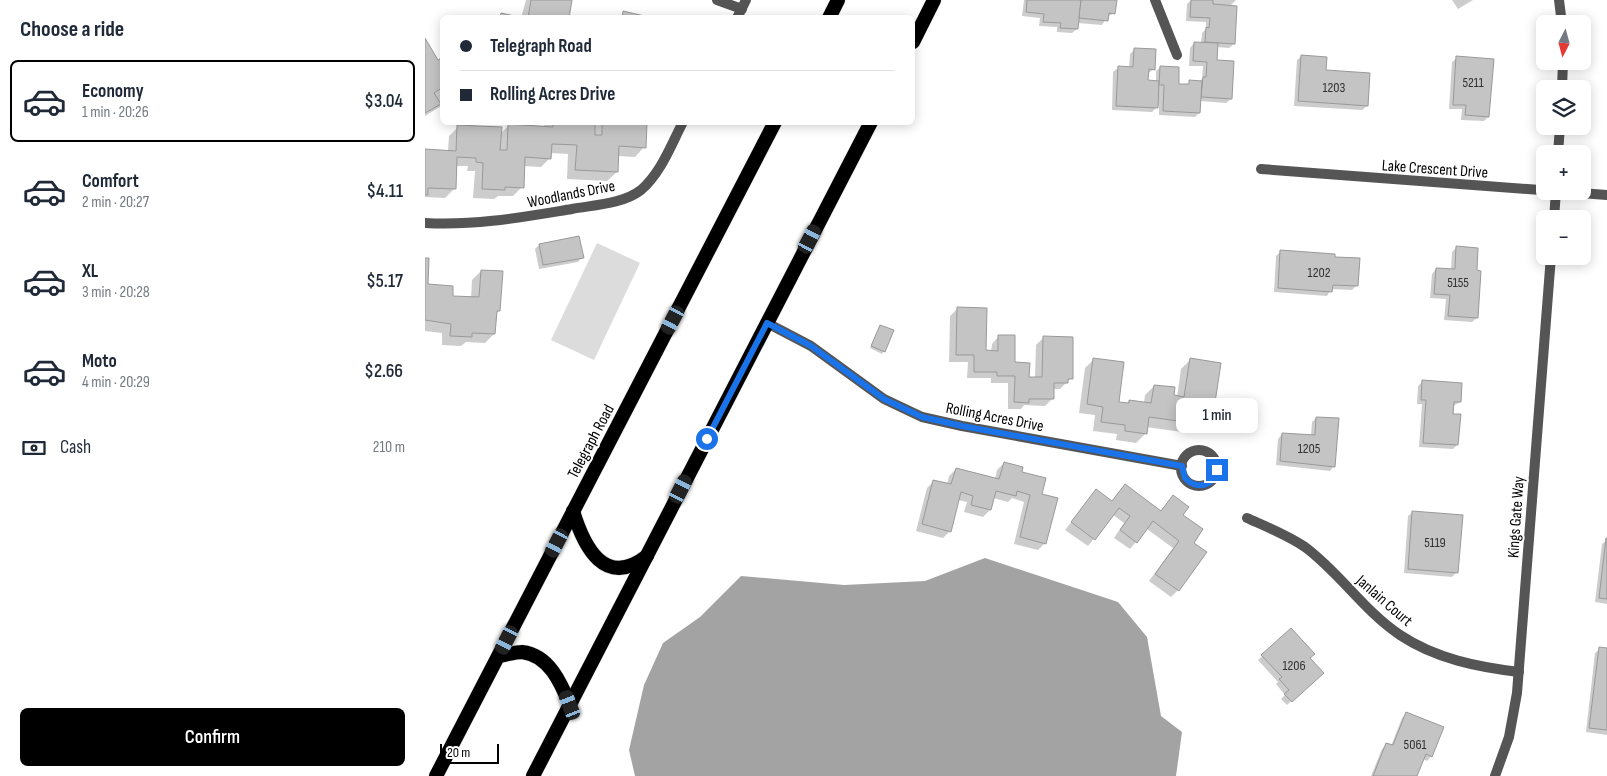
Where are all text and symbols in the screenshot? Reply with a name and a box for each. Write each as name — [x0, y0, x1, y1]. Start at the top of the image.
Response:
north arrow — [1536, 15, 1591, 70]
map controls — [1536, 15, 1591, 265]
text: Choose a ride — [20, 16, 124, 43]
text: Telegraph Road — [490, 35, 592, 58]
house number: 5211 — [1462, 74, 1484, 91]
icon: car — [22, 79, 67, 124]
house number: 1203 — [1323, 79, 1346, 96]
text: Economy — [82, 80, 144, 103]
button: layers — [1536, 80, 1591, 135]
text: Rolling Acres Drive — [490, 83, 615, 106]
text: $3.04 — [364, 90, 403, 113]
text: 1 min · 20:26 — [82, 103, 149, 122]
button: + — [1536, 145, 1591, 200]
street label: Lake Crescent Drive — [1381, 156, 1489, 183]
icon: car — [22, 169, 67, 214]
text: Comfort — [82, 170, 139, 193]
street label: Woodlands Drive — [526, 177, 617, 212]
text: $4.11 — [366, 180, 403, 203]
text: 2 min · 20:27 — [82, 193, 149, 212]
button: − — [1536, 210, 1591, 265]
car — [796, 222, 823, 256]
icon: car — [22, 259, 67, 304]
text: XL — [82, 260, 98, 283]
house number: 1202 — [1308, 264, 1331, 281]
text: $5.17 — [366, 270, 403, 293]
house number: 5155 — [1447, 274, 1469, 291]
text: 3 min · 20:28 — [82, 283, 150, 302]
car — [659, 303, 686, 337]
icon: car — [22, 349, 67, 394]
text: Moto — [82, 350, 117, 373]
text: $2.66 — [364, 360, 403, 383]
text: 4 min · 20:29 — [82, 373, 150, 392]
callout: 1 min — [1176, 398, 1258, 432]
street label: Rolling Acres Drive — [944, 399, 1045, 436]
street label: Telegraph Road — [564, 402, 619, 482]
text: 1 min — [1202, 406, 1232, 425]
route start — [696, 428, 718, 450]
icon: cash — [20, 434, 48, 462]
text: Cash — [60, 436, 91, 459]
text: 210 m — [373, 438, 405, 457]
house number: 1205 — [1298, 440, 1321, 457]
route end — [1206, 459, 1228, 481]
car — [667, 472, 694, 506]
street label: Kings Gate Way — [1504, 476, 1529, 559]
car — [543, 526, 570, 560]
house number: 5119 — [1424, 534, 1446, 551]
street label: Janlain Court — [1351, 571, 1416, 631]
car — [493, 623, 520, 657]
house number: 1206 — [1282, 657, 1306, 674]
car — [557, 688, 582, 722]
button: Confirm — [20, 708, 405, 766]
house number: 5061 — [1404, 736, 1427, 753]
scale bar — [440, 741, 499, 764]
text: 20 m — [447, 744, 470, 761]

